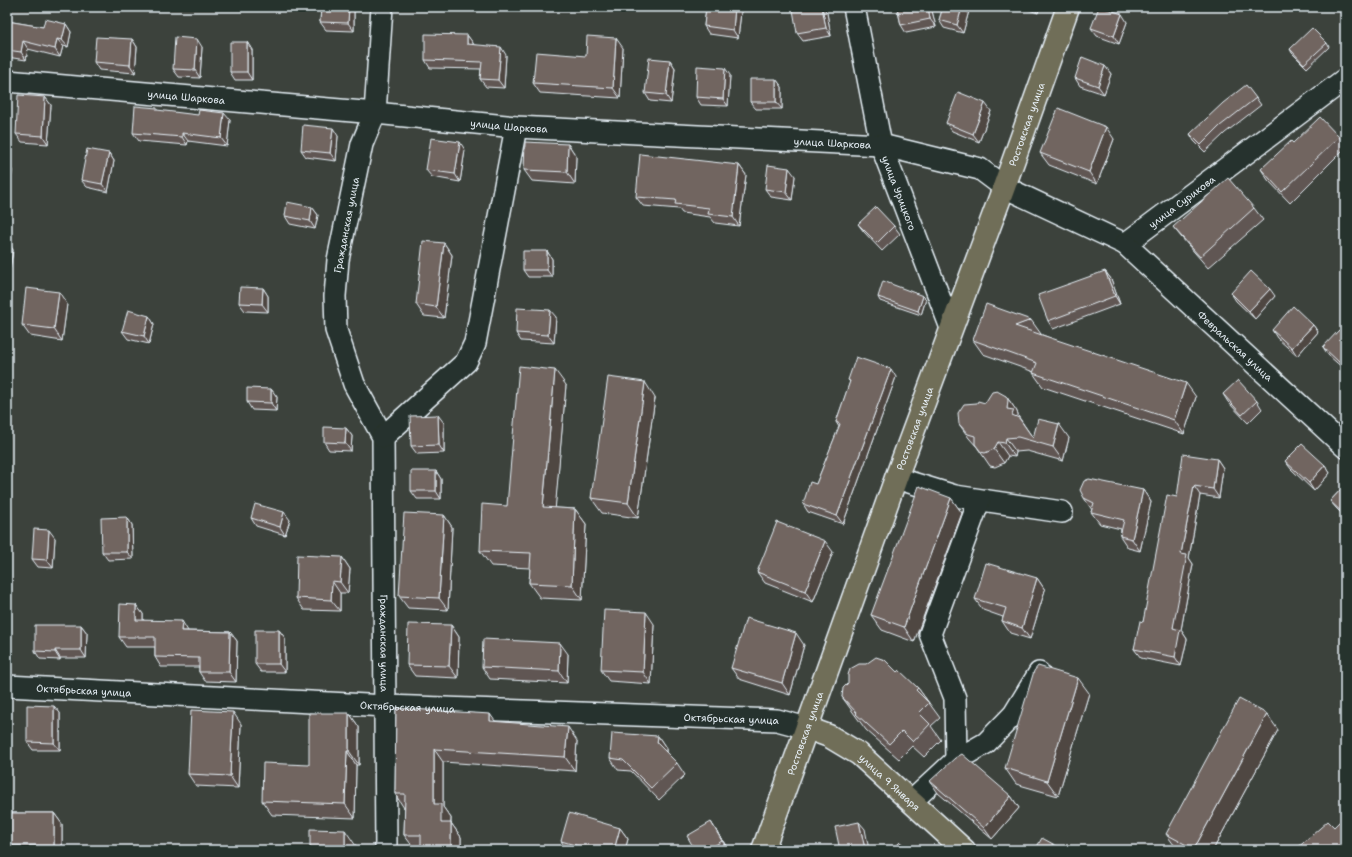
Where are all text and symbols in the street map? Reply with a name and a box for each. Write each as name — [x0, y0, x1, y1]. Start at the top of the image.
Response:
street label: Ростовская улица — [1006, 80, 1048, 168]
street label: улица Шаркова — [147, 87, 226, 107]
street label: улица Шаркова — [470, 116, 549, 136]
street label: улица Шаркова — [793, 135, 872, 152]
street label: улица Урицкого — [879, 154, 919, 232]
street label: улица Сурикова — [1146, 172, 1219, 231]
street label: Гражданская улица — [331, 175, 362, 274]
street label: Февральская улица — [1195, 308, 1276, 385]
street label: Ростовская улица — [893, 384, 937, 472]
street label: Гражданская улица — [377, 594, 391, 693]
street label: Октябрьская улица — [36, 682, 133, 700]
street label: Ростовская улица — [784, 689, 826, 777]
street label: Октябрьская улица — [359, 699, 456, 715]
street label: Октябрьская улица — [683, 711, 780, 727]
street label: улица 9 Января — [856, 751, 923, 814]

